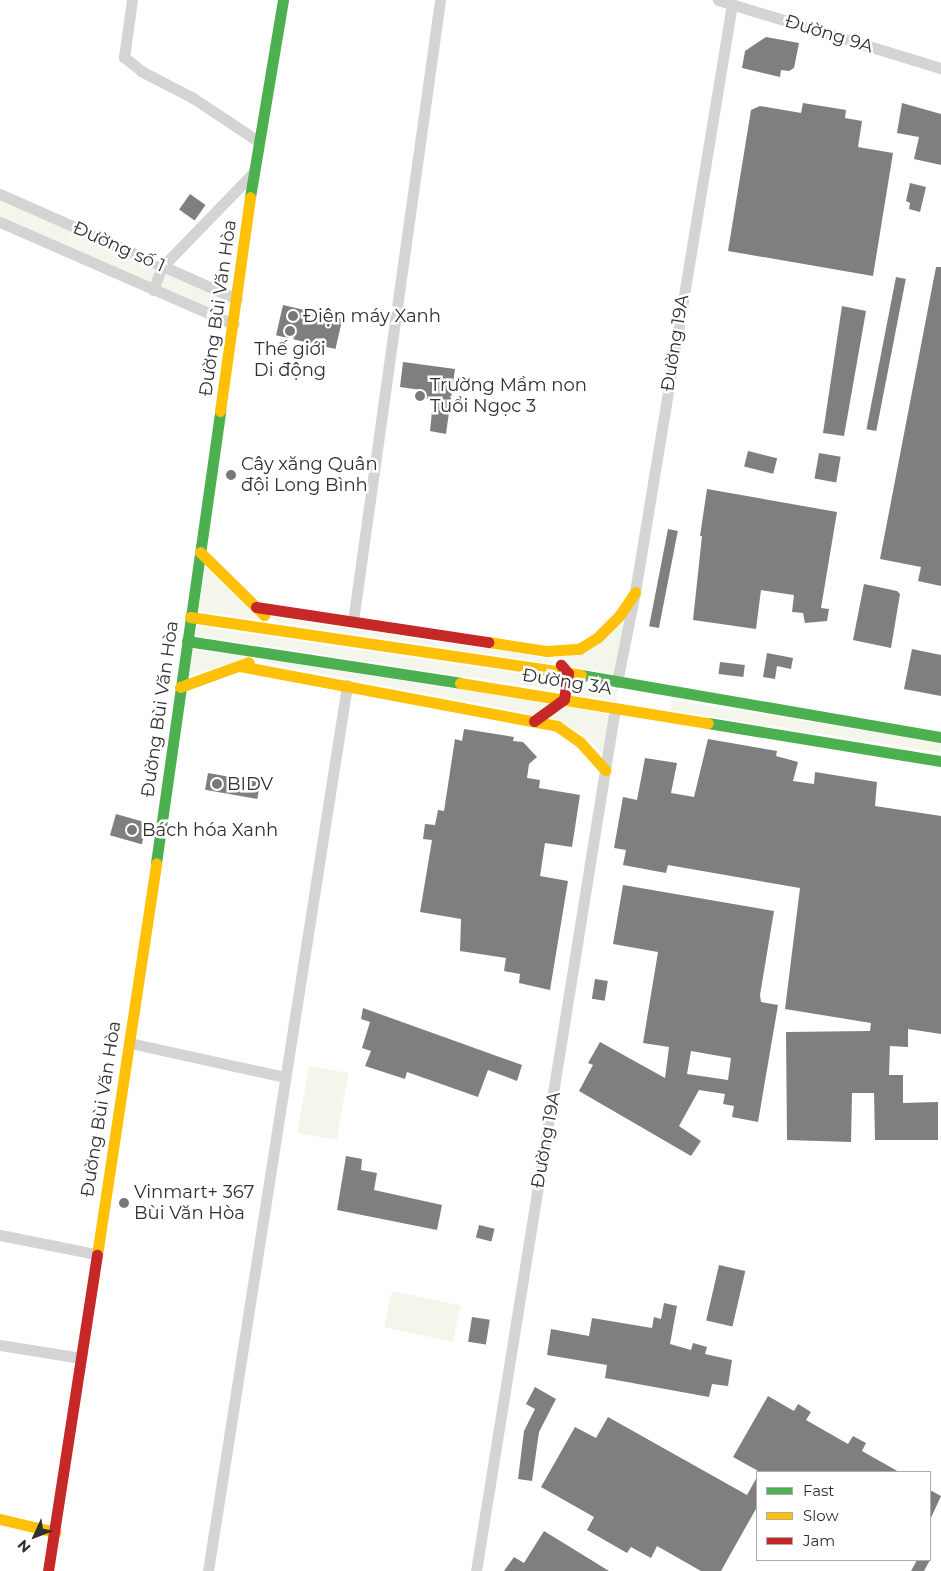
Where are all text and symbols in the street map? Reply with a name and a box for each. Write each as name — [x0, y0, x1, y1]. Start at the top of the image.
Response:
street label: Đường 9A — [782, 10, 876, 58]
street label: Đường số 1 — [70, 217, 168, 277]
street label: Đường Bùi Văn Hòa — [195, 218, 241, 398]
street label: Đường 19A — [657, 293, 693, 393]
place label: Điện máy Xanh — [303, 305, 441, 327]
marker: Điện máy Xanh — [287, 310, 299, 322]
marker: Thế giới Di động — [284, 325, 296, 337]
place label: Thế giới Di động — [254, 339, 326, 382]
place label: Trường Mầm non Tuổi Ngọc 3 — [430, 375, 587, 418]
marker: Trường Mầm non Tuổi Ngọc 3 — [414, 390, 426, 402]
place label: Cây xăng Quân đội Long Bình — [241, 454, 378, 496]
marker: Cây xăng Quân đội Long Bình — [225, 469, 237, 481]
street label: Đường Bùi Văn Hòa — [137, 619, 183, 799]
street label: Đường 3A — [521, 664, 613, 700]
place label: BIDV — [227, 773, 273, 795]
marker: BIDV — [211, 778, 223, 790]
place label: Bách hóa Xanh — [142, 819, 278, 841]
marker: Bách hóa Xanh — [126, 824, 138, 836]
street label: Đường Bùi Văn Hòa — [76, 1019, 126, 1199]
street label: Đường 19A — [527, 1090, 565, 1190]
place label: Vinmart+ 367 Bùi Văn Hòa — [134, 1182, 254, 1224]
marker: Vinmart+ 367 Bùi Văn Hòa — [118, 1197, 130, 1209]
legend — [756, 1471, 931, 1561]
text: Fast — [803, 1481, 834, 1500]
text: Slow — [803, 1506, 839, 1525]
north arrow — [10, 1511, 60, 1561]
text: Jam — [803, 1531, 835, 1550]
text: N — [14, 1536, 34, 1557]

